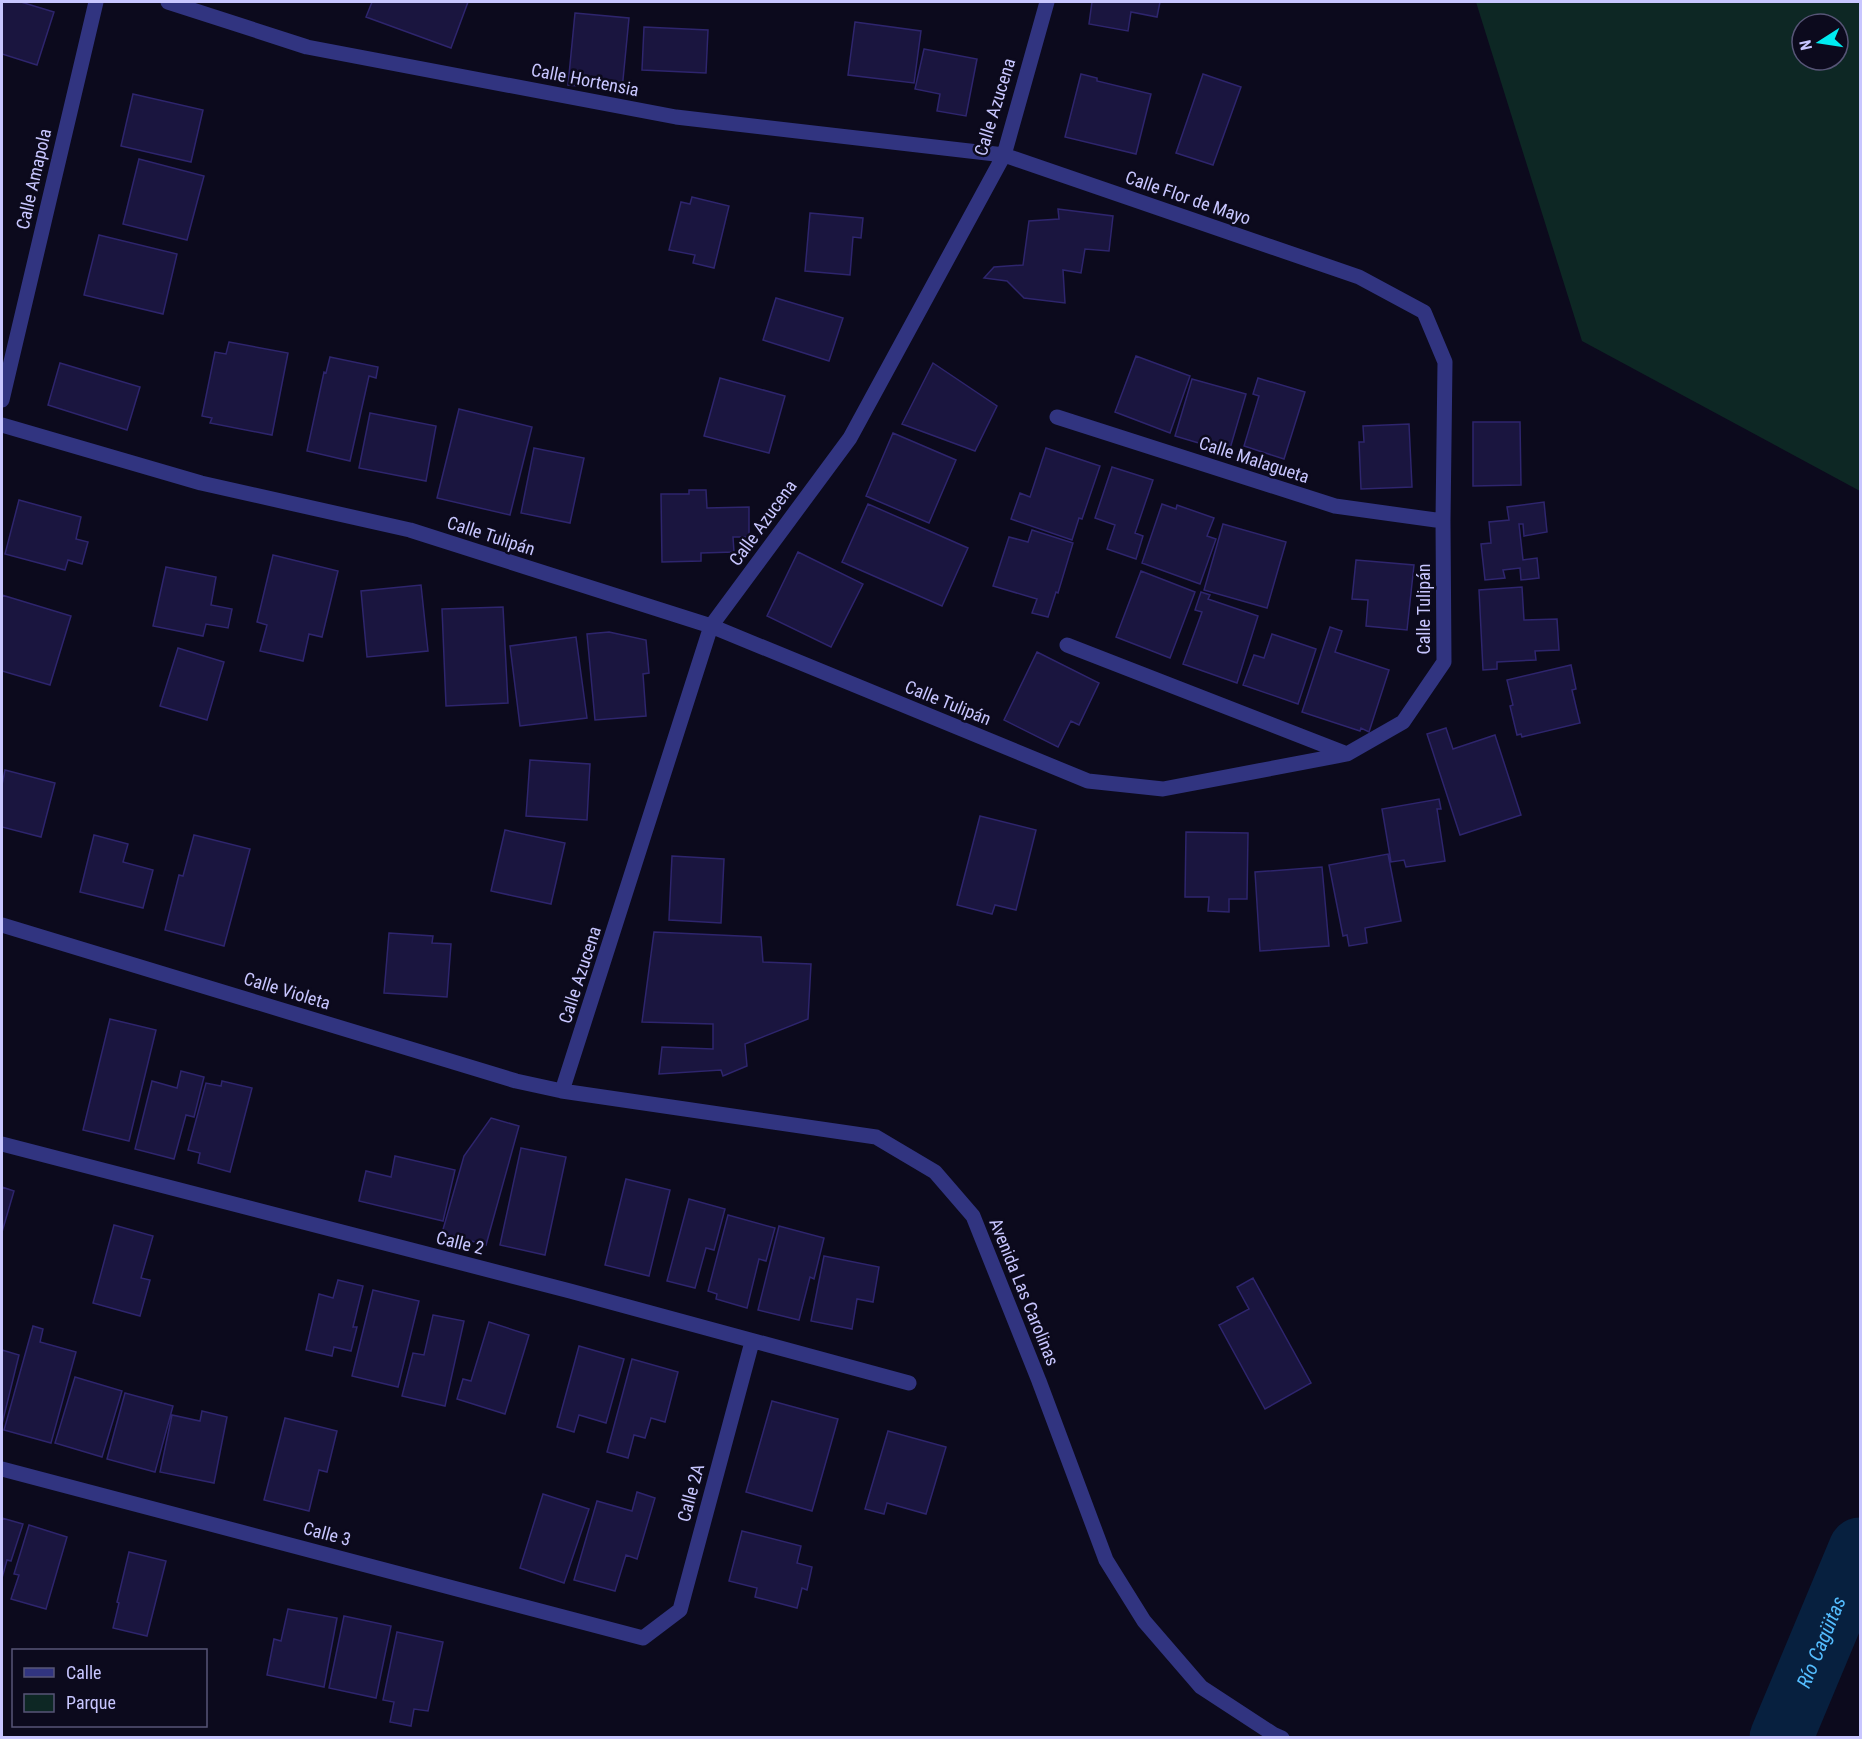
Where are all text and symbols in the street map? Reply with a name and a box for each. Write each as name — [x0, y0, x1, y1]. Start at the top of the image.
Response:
north arrow — [1790, 12, 1850, 72]
text: N — [1796, 38, 1816, 52]
street label: Calle Azucena — [970, 56, 1019, 158]
street label: Calle Hortensia — [529, 59, 641, 100]
street label: Calle Amapola — [12, 126, 55, 231]
street label: Calle Flor de Mayo — [1123, 166, 1254, 229]
street label: Calle Malagueta — [1196, 432, 1312, 487]
street label: Calle Azucena — [724, 476, 801, 570]
street label: Calle Tulipán — [445, 511, 538, 560]
street label: Calle Tulipán — [1413, 563, 1434, 655]
street label: Calle Tulipán — [902, 676, 994, 729]
street label: Calle Azucena — [554, 924, 605, 1026]
street label: Calle Violeta — [241, 967, 333, 1014]
street label: Avenida Las Carolinas — [985, 1215, 1064, 1369]
street label: Calle 2 — [434, 1226, 486, 1259]
street label: Calle 2A — [673, 1461, 708, 1524]
street label: Calle 3 — [301, 1517, 353, 1550]
water label: Río Cagüitas — [1791, 1593, 1851, 1691]
legend — [12, 1649, 207, 1727]
text: Calle — [66, 1662, 102, 1683]
text: Parque — [66, 1692, 116, 1713]

